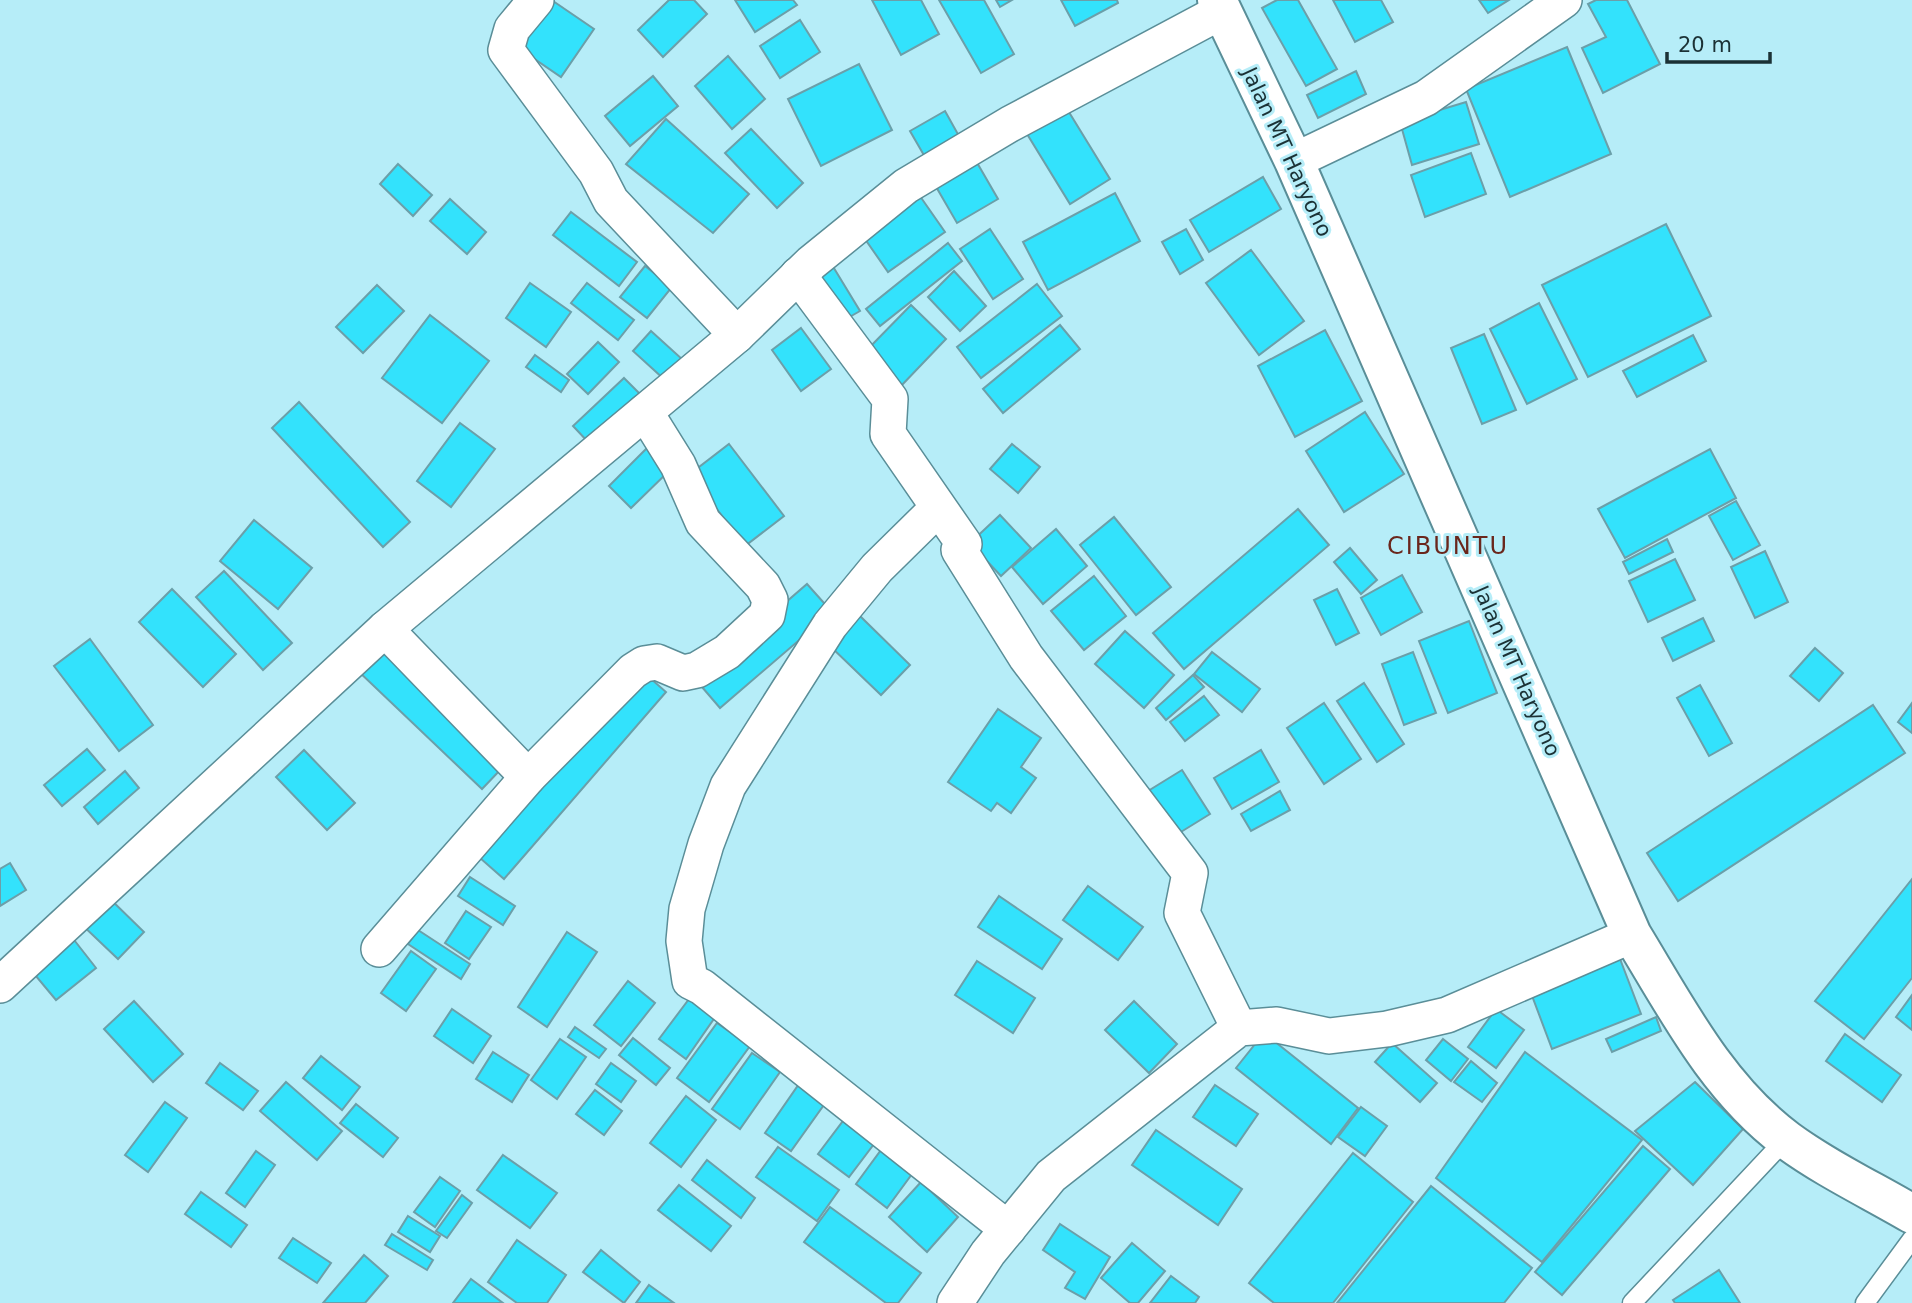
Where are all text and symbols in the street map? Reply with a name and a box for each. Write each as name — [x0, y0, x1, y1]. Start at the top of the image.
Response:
scale bar — [1667, 21, 1770, 65]
text: 20 m — [1678, 33, 1732, 57]
street label: Jalan MT Haryono — [1236, 62, 1337, 241]
district label: CIBUNTU — [1387, 532, 1509, 560]
street label: Jalan MT Haryono — [1468, 580, 1565, 760]

